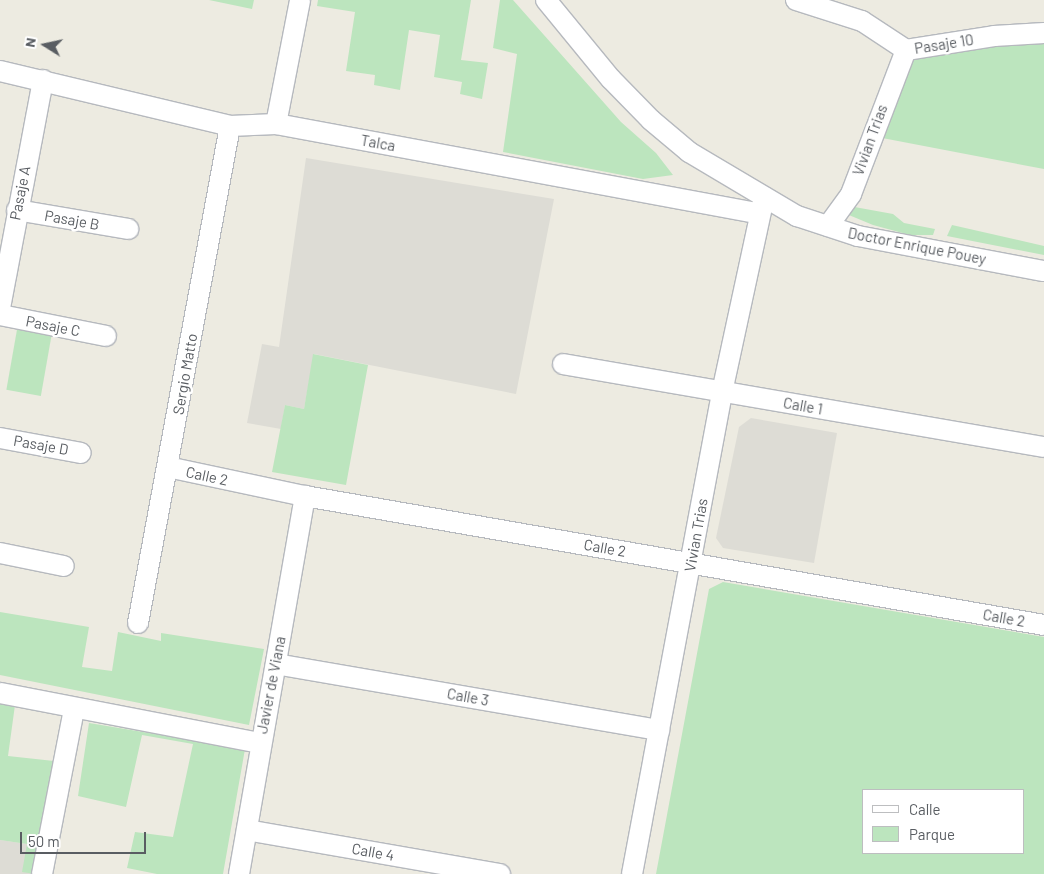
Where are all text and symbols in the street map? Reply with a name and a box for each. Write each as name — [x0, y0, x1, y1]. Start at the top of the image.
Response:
north arrow — [20, 20, 70, 70]
street label: Pasaje 10 — [913, 30, 975, 58]
text: N — [21, 36, 39, 48]
street label: Vivian Trias — [849, 102, 891, 178]
street label: Talca — [359, 131, 397, 155]
street label: Pasaje A — [6, 164, 34, 222]
street label: Pasaje B — [43, 206, 101, 234]
street label: Doctor Enrique Pouey — [846, 224, 988, 268]
street label: Pasaje C — [24, 312, 82, 340]
street label: Sergio Matto — [169, 332, 201, 416]
street label: Calle 1 — [782, 394, 824, 418]
street label: Pasaje D — [12, 431, 70, 459]
street label: Calle 2 — [184, 463, 230, 489]
street label: Vivian Trias — [681, 497, 711, 573]
street label: Calle 2 — [582, 535, 628, 561]
street label: Calle 2 — [981, 605, 1027, 631]
street label: Javier de Viana — [253, 635, 289, 735]
street label: Calle 3 — [446, 684, 490, 710]
legend — [862, 789, 1024, 854]
text: Calle — [909, 800, 941, 818]
scale bar — [22, 822, 149, 854]
text: Parque — [909, 825, 955, 843]
text: 50 m — [28, 832, 60, 850]
street label: Calle 4 — [350, 839, 396, 865]

